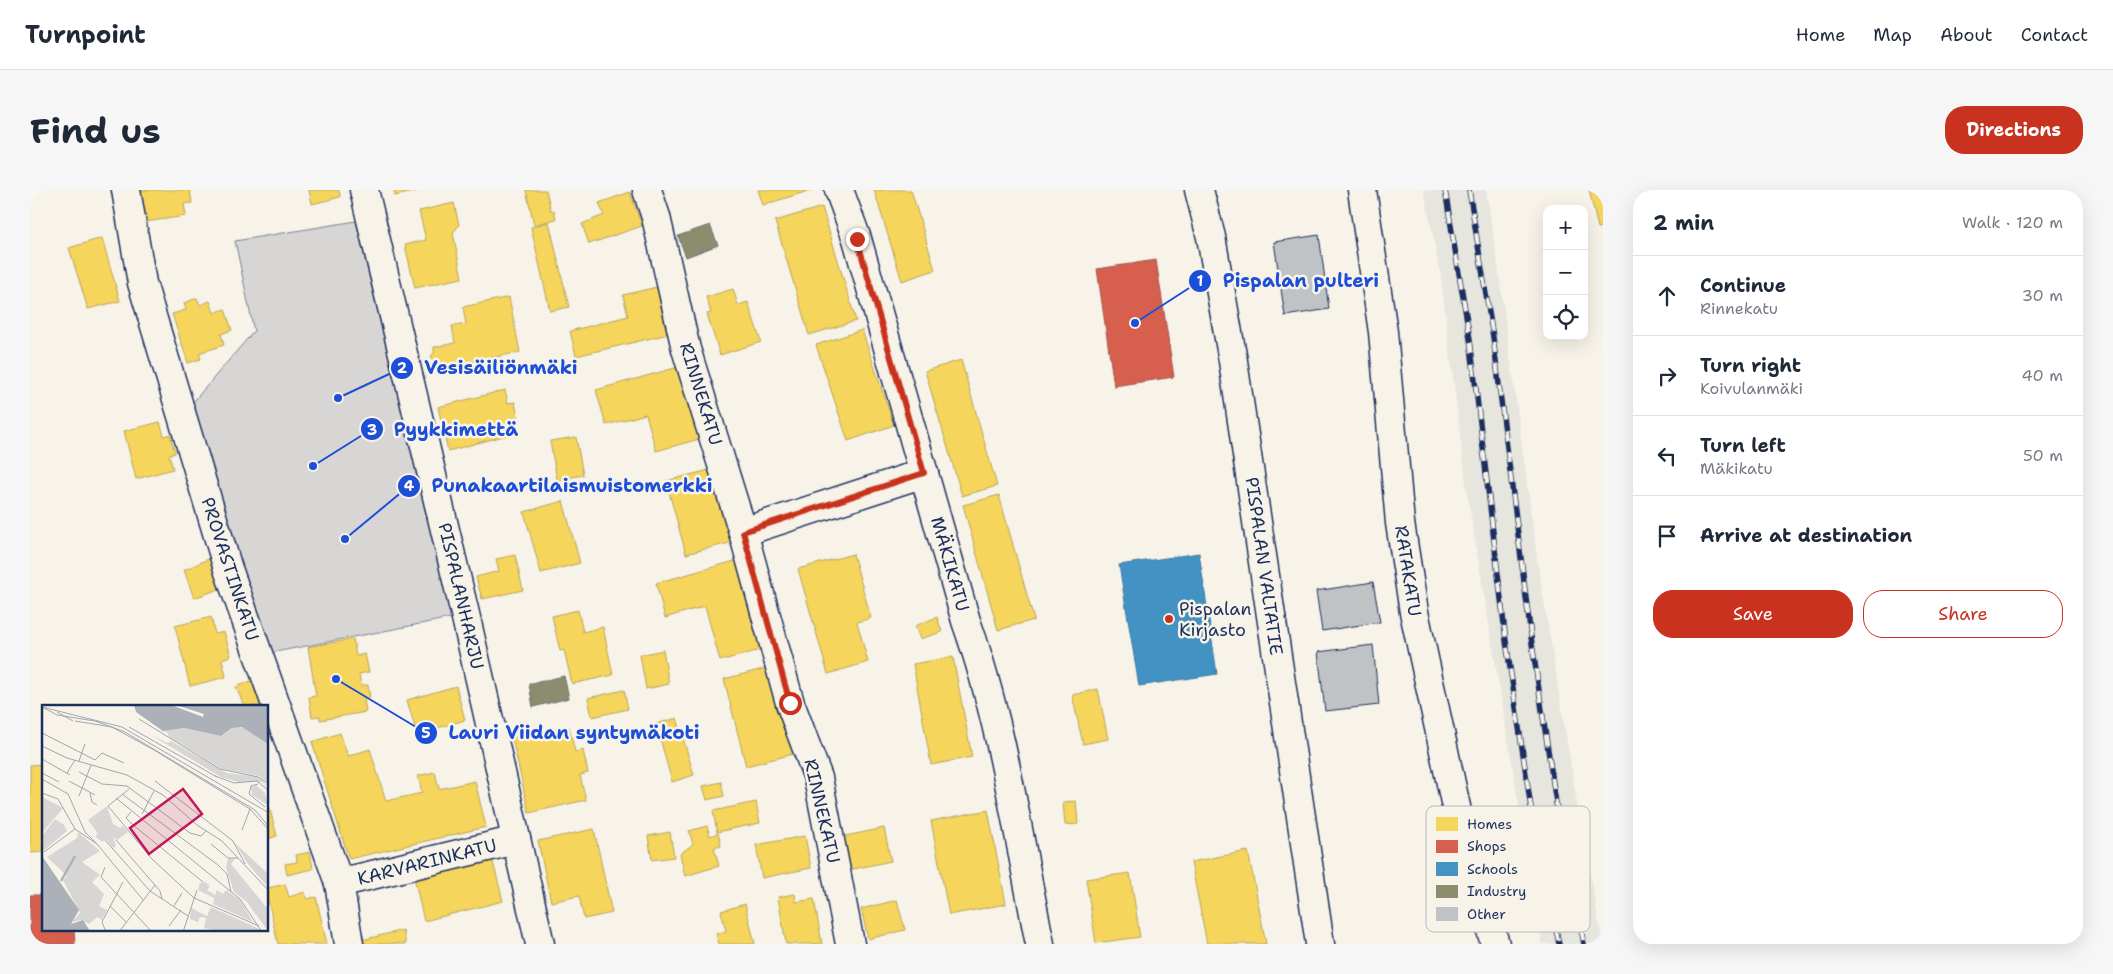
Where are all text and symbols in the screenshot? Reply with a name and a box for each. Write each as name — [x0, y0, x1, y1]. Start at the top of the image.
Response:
text: Turnpoint — [25, 19, 146, 51]
text: Home — [1796, 23, 1845, 47]
text: Map — [1873, 23, 1912, 47]
text: About — [1940, 23, 1993, 47]
text: Contact — [2021, 23, 2088, 47]
button: Directions — [1945, 106, 2083, 154]
text: Find us — [30, 107, 161, 154]
map controls — [1543, 205, 1588, 340]
button: + — [1543, 205, 1588, 250]
text: 2 min — [1653, 209, 1714, 237]
text: Walk · 120 m — [1962, 212, 2063, 233]
route end — [846, 228, 869, 251]
button: − — [1543, 250, 1588, 295]
callout: Pispalan pulteri — [1188, 264, 1389, 298]
text: Pispalan pulteri — [1223, 268, 1379, 293]
text: 1 — [1197, 271, 1204, 291]
text: Continue — [1700, 273, 1786, 298]
icon: ahead — [1653, 282, 1681, 310]
text: 30 m — [2022, 285, 2063, 306]
button: locate — [1543, 295, 1588, 340]
text: Rinnekatu — [1700, 298, 1778, 319]
street label: RINNEKATU — [674, 340, 728, 448]
callout: Vesisäiliönmäki — [389, 351, 588, 385]
text: Turn right — [1700, 353, 1801, 378]
text: Vesisäiliönmäki — [424, 355, 578, 380]
text: 2 — [397, 358, 408, 378]
icon: right — [1653, 362, 1681, 390]
text: 40 m — [2021, 365, 2063, 386]
text: Koivulanmäki — [1700, 378, 1803, 399]
callout: Pyykkimettä — [359, 412, 528, 446]
text: Pyykkimettä — [394, 417, 518, 442]
text: 3 — [367, 420, 377, 440]
text: Turn left — [1700, 433, 1786, 458]
icon: left — [1653, 442, 1681, 470]
text: 50 m — [2023, 445, 2063, 466]
text: Mäkikatu — [1700, 458, 1773, 479]
callout: Punakaartilaismuistomerkki — [396, 469, 723, 503]
text: Punakaartilaismuistomerkki — [431, 473, 713, 498]
street label: PISPALAN VALTATIE — [1240, 475, 1288, 657]
text: 4 — [404, 476, 415, 496]
street label: PROVASTINKATU — [196, 494, 264, 644]
street label: MÄKIKATU — [925, 514, 975, 614]
street label: PISPALANHARJU — [432, 520, 490, 672]
icon: arrive — [1653, 522, 1681, 550]
text: Arrive at destination — [1700, 523, 1912, 548]
street label: RATAKATU — [1389, 524, 1427, 618]
button: Save — [1653, 590, 1853, 638]
button: Share — [1863, 590, 2063, 638]
place label: Pispalan Kirjasto — [1179, 597, 1252, 642]
marker: Pispalan Kirjasto — [1163, 613, 1175, 625]
route start — [779, 692, 802, 715]
inset map — [42, 705, 269, 932]
callout: Lauri Viidan syntymäkoti — [414, 716, 710, 750]
text: Lauri Viidan syntymäkoti — [448, 720, 700, 745]
text: 5 — [421, 723, 431, 743]
street label: RINNEKATU — [798, 757, 846, 865]
legend — [1426, 806, 1590, 932]
text: Homes — [1467, 815, 1512, 833]
street label: KARVARINKATU — [355, 833, 499, 891]
text: Shops — [1467, 837, 1506, 855]
text: Schools — [1467, 860, 1518, 878]
text: Industry — [1467, 882, 1526, 900]
text: Other — [1467, 905, 1506, 923]

